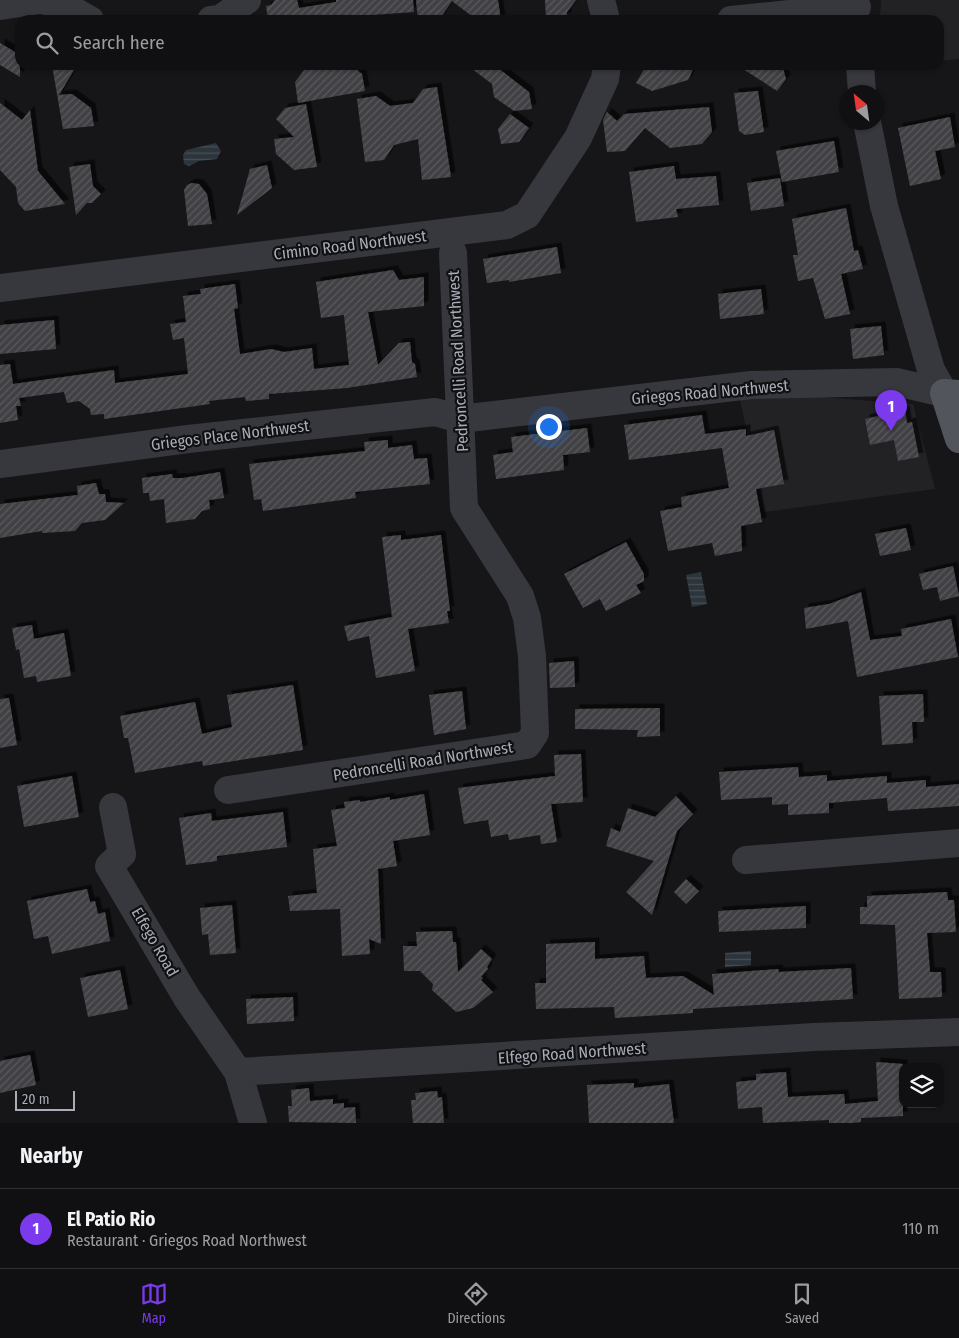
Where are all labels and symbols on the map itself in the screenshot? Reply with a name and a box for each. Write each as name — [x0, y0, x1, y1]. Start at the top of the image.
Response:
north arrow — [839, 85, 884, 130]
street label: Cimino Road Northwest — [272, 226, 428, 264]
street label: Pedroncelli Road Northwest — [444, 269, 472, 452]
street label: Griegos Road Northwest — [631, 376, 790, 408]
pin: 1 — [875, 390, 907, 431]
your location — [536, 414, 562, 440]
street label: Griegos Place Northwest — [150, 416, 311, 454]
street label: Pedroncelli Road Northwest — [332, 737, 515, 785]
street label: Elfego Road — [128, 904, 182, 980]
street label: Elfego Road Northwest — [497, 1038, 647, 1068]
scale bar — [15, 1088, 75, 1111]

